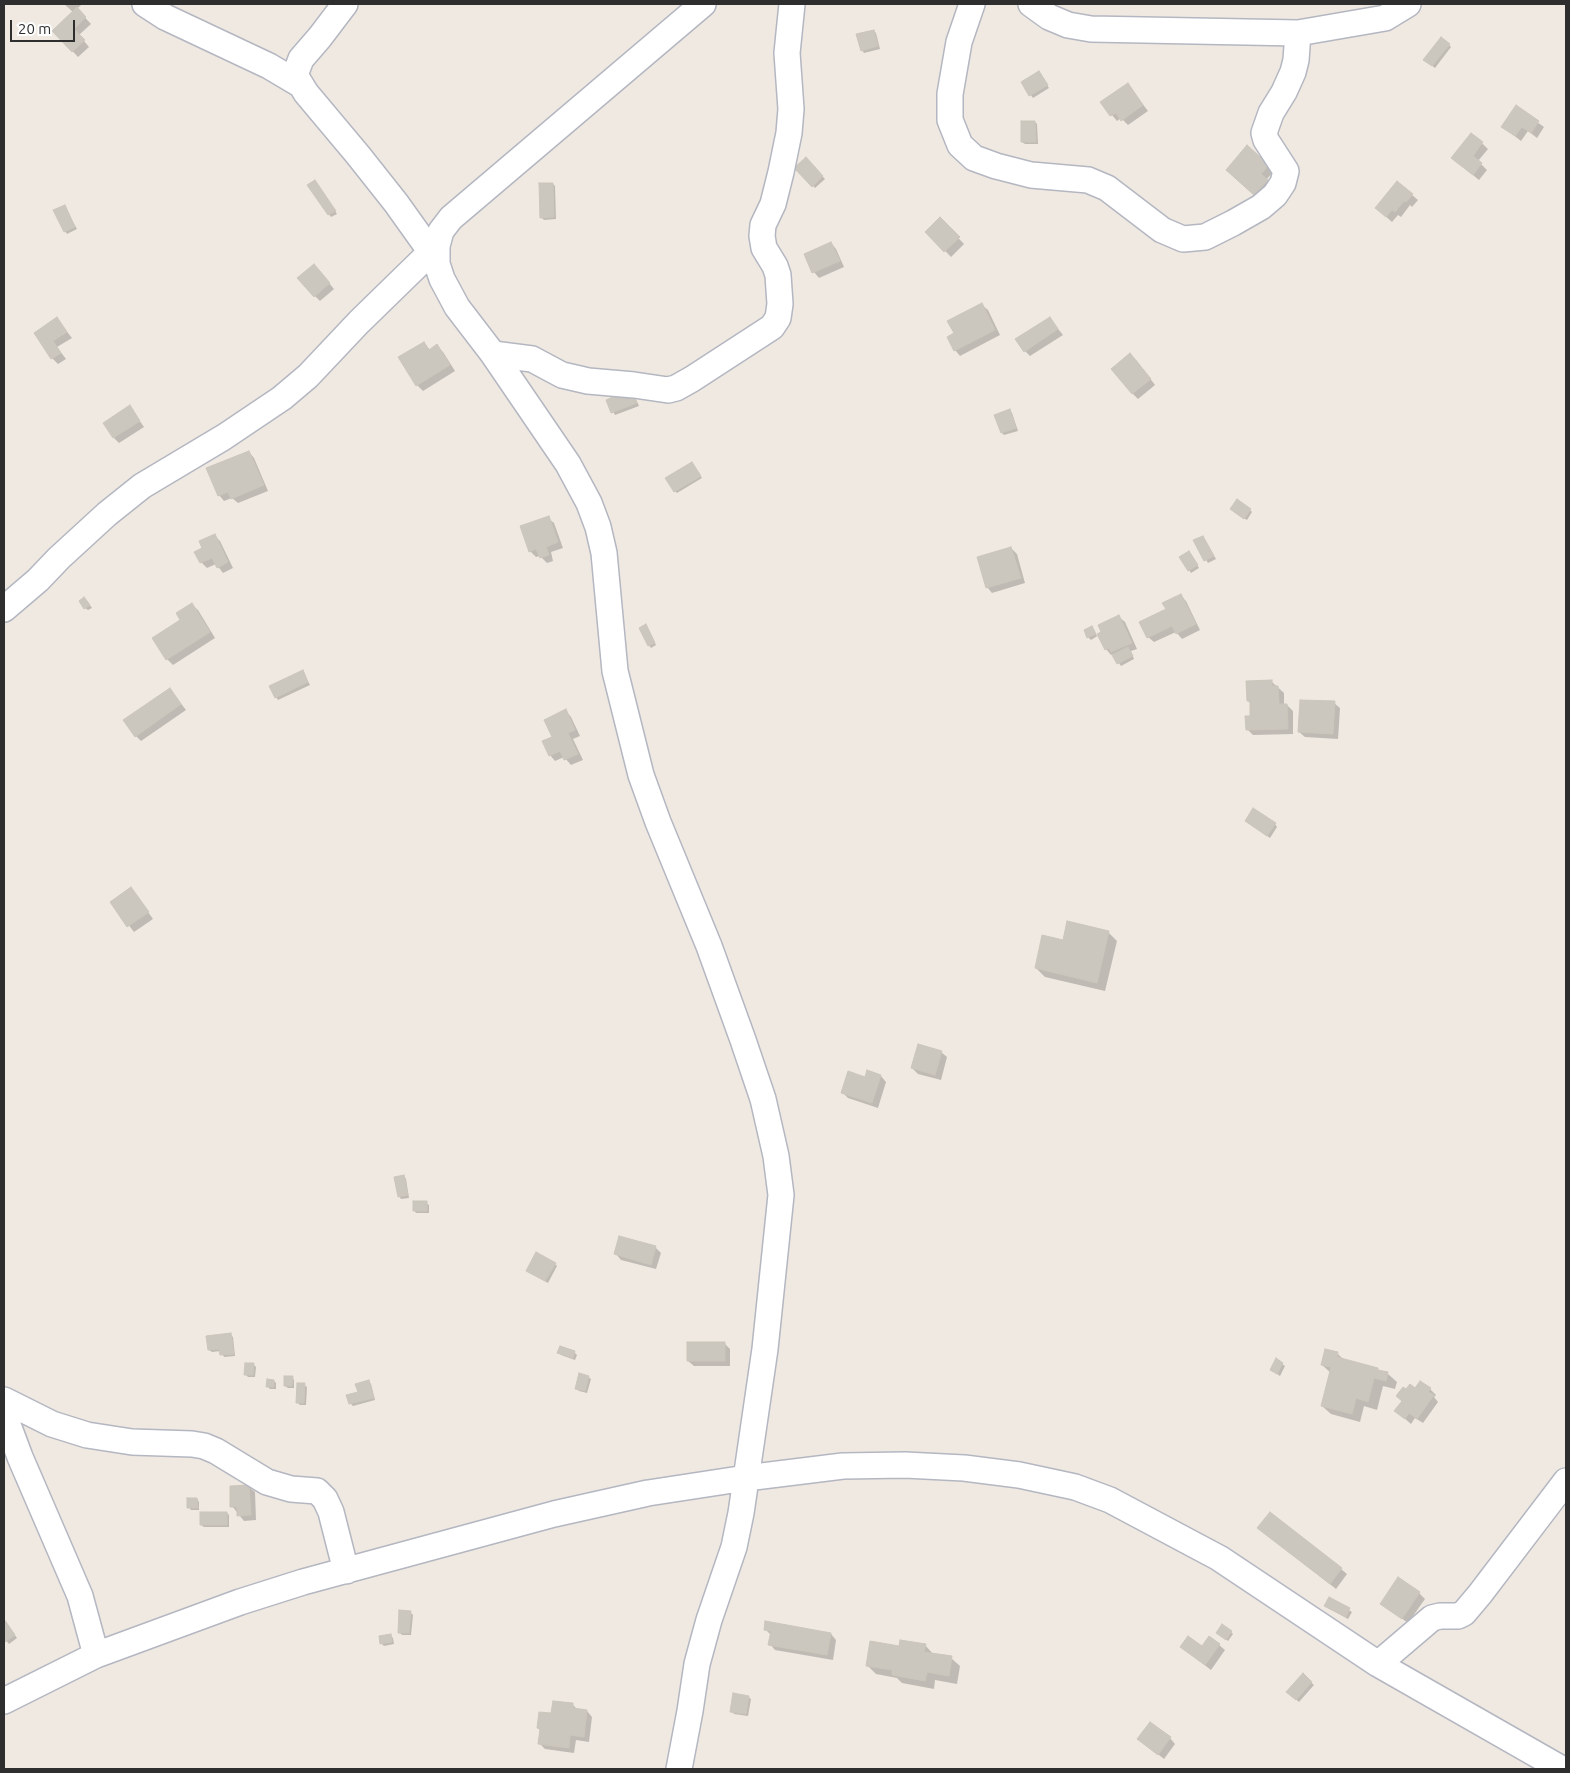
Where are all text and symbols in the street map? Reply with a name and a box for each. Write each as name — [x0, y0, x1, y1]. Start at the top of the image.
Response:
scale bar — [12, 10, 78, 42]
text: 20 m — [18, 20, 51, 37]

